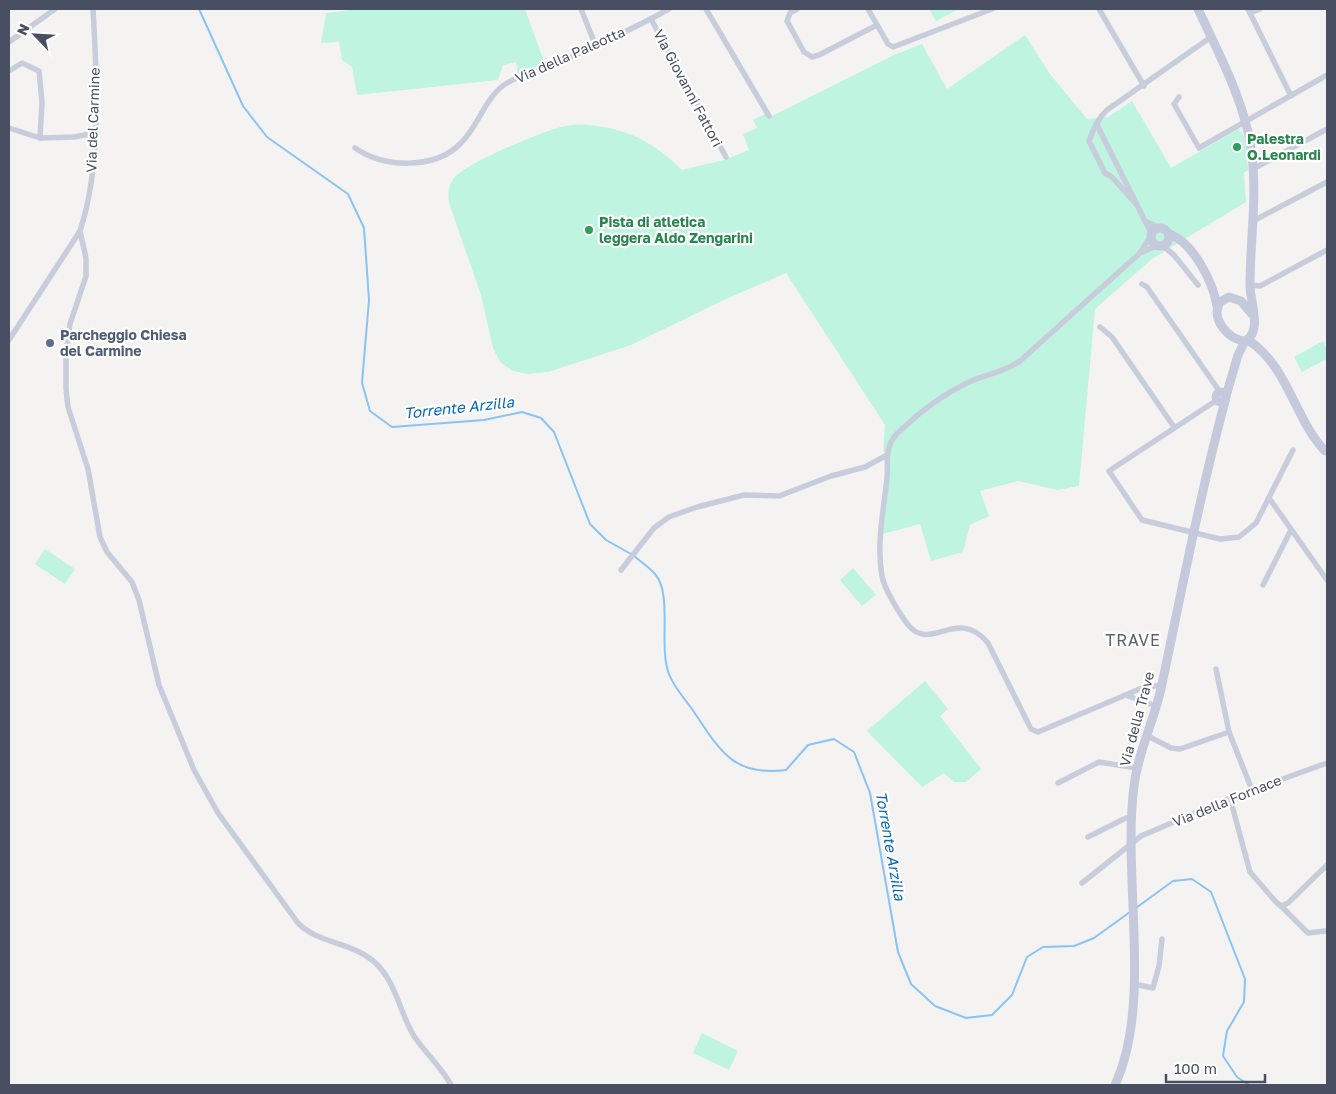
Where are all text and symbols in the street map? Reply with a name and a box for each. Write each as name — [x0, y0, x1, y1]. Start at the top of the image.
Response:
north arrow — [10, 10, 60, 60]
text: N — [13, 21, 33, 38]
street label: Via della Paleotta — [512, 23, 627, 86]
street label: Via Giovanni Fattori — [650, 26, 727, 149]
street label: Via del Carmine — [82, 67, 103, 173]
place label: Palestra O.Leonardi — [1247, 130, 1321, 163]
marker: Palestra O.Leonardi — [1231, 141, 1243, 153]
place label: Pista di atletica leggera Aldo Zengarini — [599, 213, 753, 246]
marker: Pista di atletica leggera Aldo Zengarini — [583, 224, 595, 236]
place label: Parcheggio Chiesa del Carmine — [60, 326, 187, 359]
marker: Parcheggio Chiesa del Carmine — [44, 337, 56, 349]
water label: Torrente Arzilla — [403, 392, 515, 422]
district label: TRAVE — [1105, 630, 1161, 650]
street label: Via della Trave — [1116, 669, 1157, 768]
street label: Via della Fornace — [1170, 771, 1284, 830]
water label: Torrente Arzilla — [873, 790, 910, 902]
scale bar — [1166, 1052, 1265, 1084]
text: 100 m — [1174, 1059, 1217, 1077]

